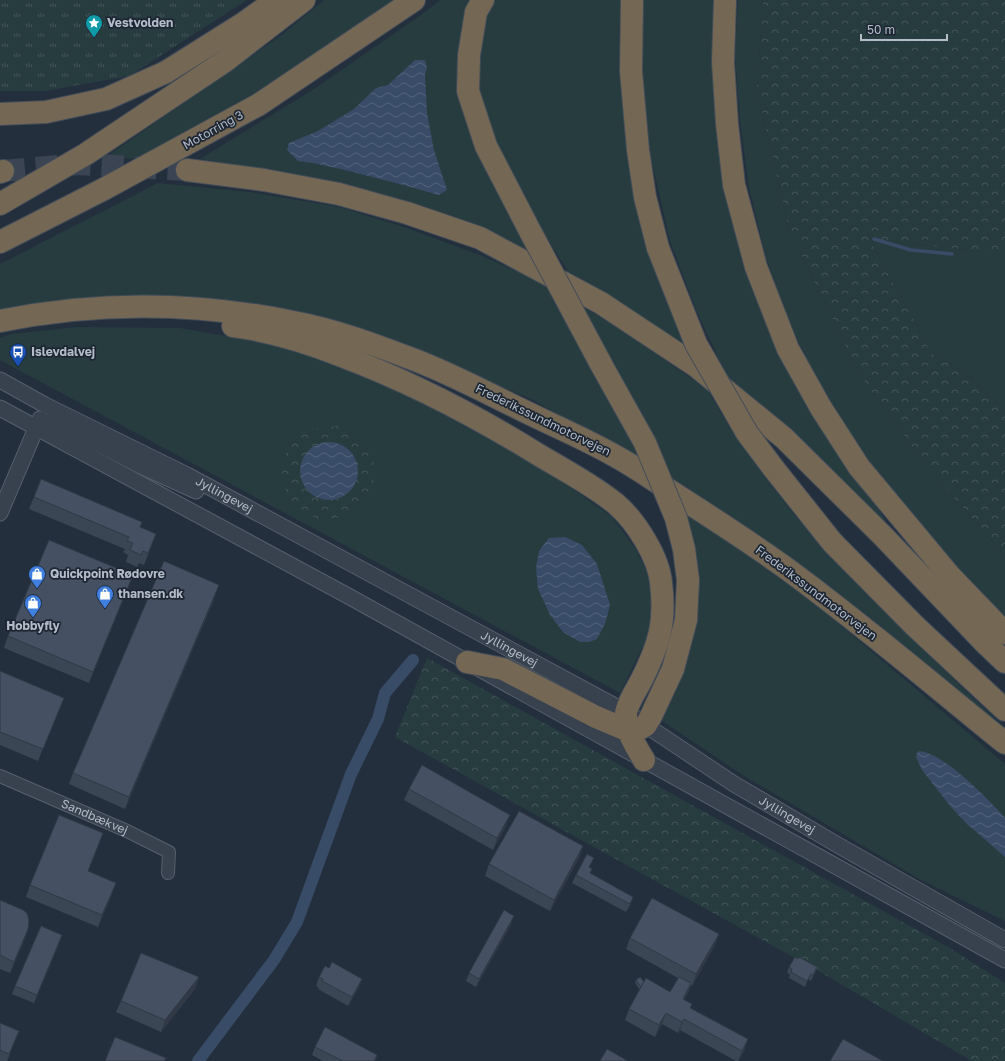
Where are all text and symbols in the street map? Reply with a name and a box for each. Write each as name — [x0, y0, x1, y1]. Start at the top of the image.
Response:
place icon: Vestvolden — [84, 13, 104, 38]
place label: Vestvolden — [107, 15, 173, 30]
scale bar — [861, 16, 947, 42]
text: 50 m — [867, 22, 895, 37]
street label: Motorring 3 — [180, 107, 246, 152]
bus stop icon: Islevdalvej — [8, 342, 28, 367]
place label: Islevdalvej — [31, 344, 95, 359]
street label: Frederikssundmotorvejen — [473, 380, 613, 459]
street label: Jyllingevej — [193, 473, 255, 516]
street label: Frederikssundmotorvejen — [753, 542, 880, 643]
shop icon: Quickpoint Rødovre — [27, 564, 47, 589]
place label: Quickpoint Rødovre — [50, 566, 165, 581]
shop icon: thansen.dk — [95, 584, 115, 609]
place label: thansen.dk — [118, 586, 183, 601]
shop icon: Hobbyfly — [23, 593, 43, 618]
place label: Hobbyfly — [6, 618, 61, 633]
street label: Jyllingevej — [478, 627, 541, 670]
street label: Jyllingevej — [757, 792, 818, 837]
street label: Sandbækvej — [59, 795, 130, 838]

